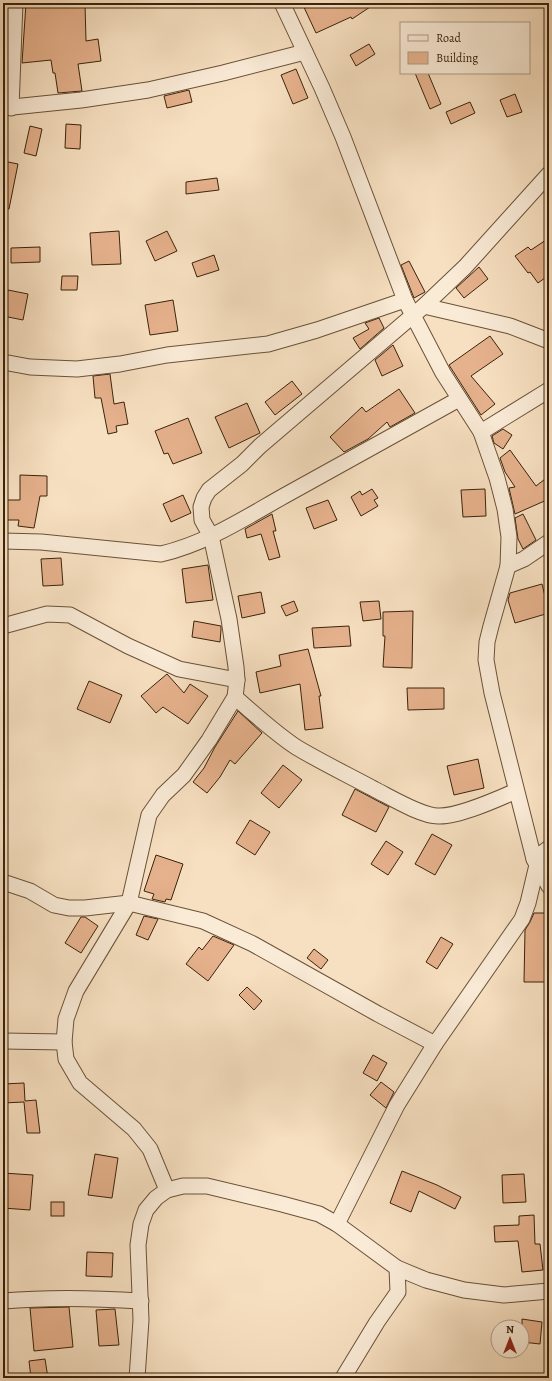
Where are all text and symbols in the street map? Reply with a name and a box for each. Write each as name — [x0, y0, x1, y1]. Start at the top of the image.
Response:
legend — [400, 22, 530, 74]
text: Road — [436, 30, 462, 46]
text: Building — [436, 50, 478, 66]
north arrow — [490, 1319, 530, 1359]
text: N — [506, 1322, 514, 1337]

